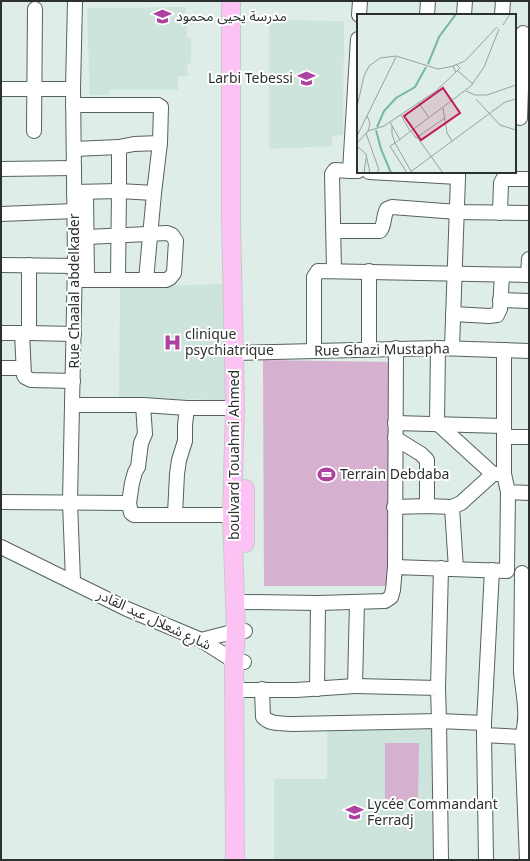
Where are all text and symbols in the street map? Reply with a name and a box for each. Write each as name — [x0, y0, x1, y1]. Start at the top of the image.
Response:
place label: مدرسة يحيى محمود — [176, 2, 287, 31]
school or university icon: مدرسة يحيى محمود — [153, 6, 173, 26]
inset map — [357, 14, 516, 173]
place label: Larbi Tebessi — [208, 64, 293, 93]
school or university icon: Larbi Tebessi — [296, 68, 316, 88]
street label: Rue Chaalal abdelkader — [60, 213, 89, 369]
place label: clinique psychiatrique — [185, 320, 274, 365]
hospital icon: clinique psychiatrique — [162, 332, 182, 352]
street label: Rue Ghazi Mustapha — [314, 334, 450, 366]
street label: boulvard Touahmi Ahmed — [220, 370, 249, 540]
place label: Terrain Debdaba — [340, 460, 449, 489]
sports icon: Terrain Debdaba — [317, 464, 337, 484]
street label: شارع شعلال عبد القادر — [91, 580, 216, 659]
place label: Lycée Commandant Ferradj — [367, 790, 498, 835]
school or university icon: Lycée Commandant Ferradj — [344, 802, 364, 822]

